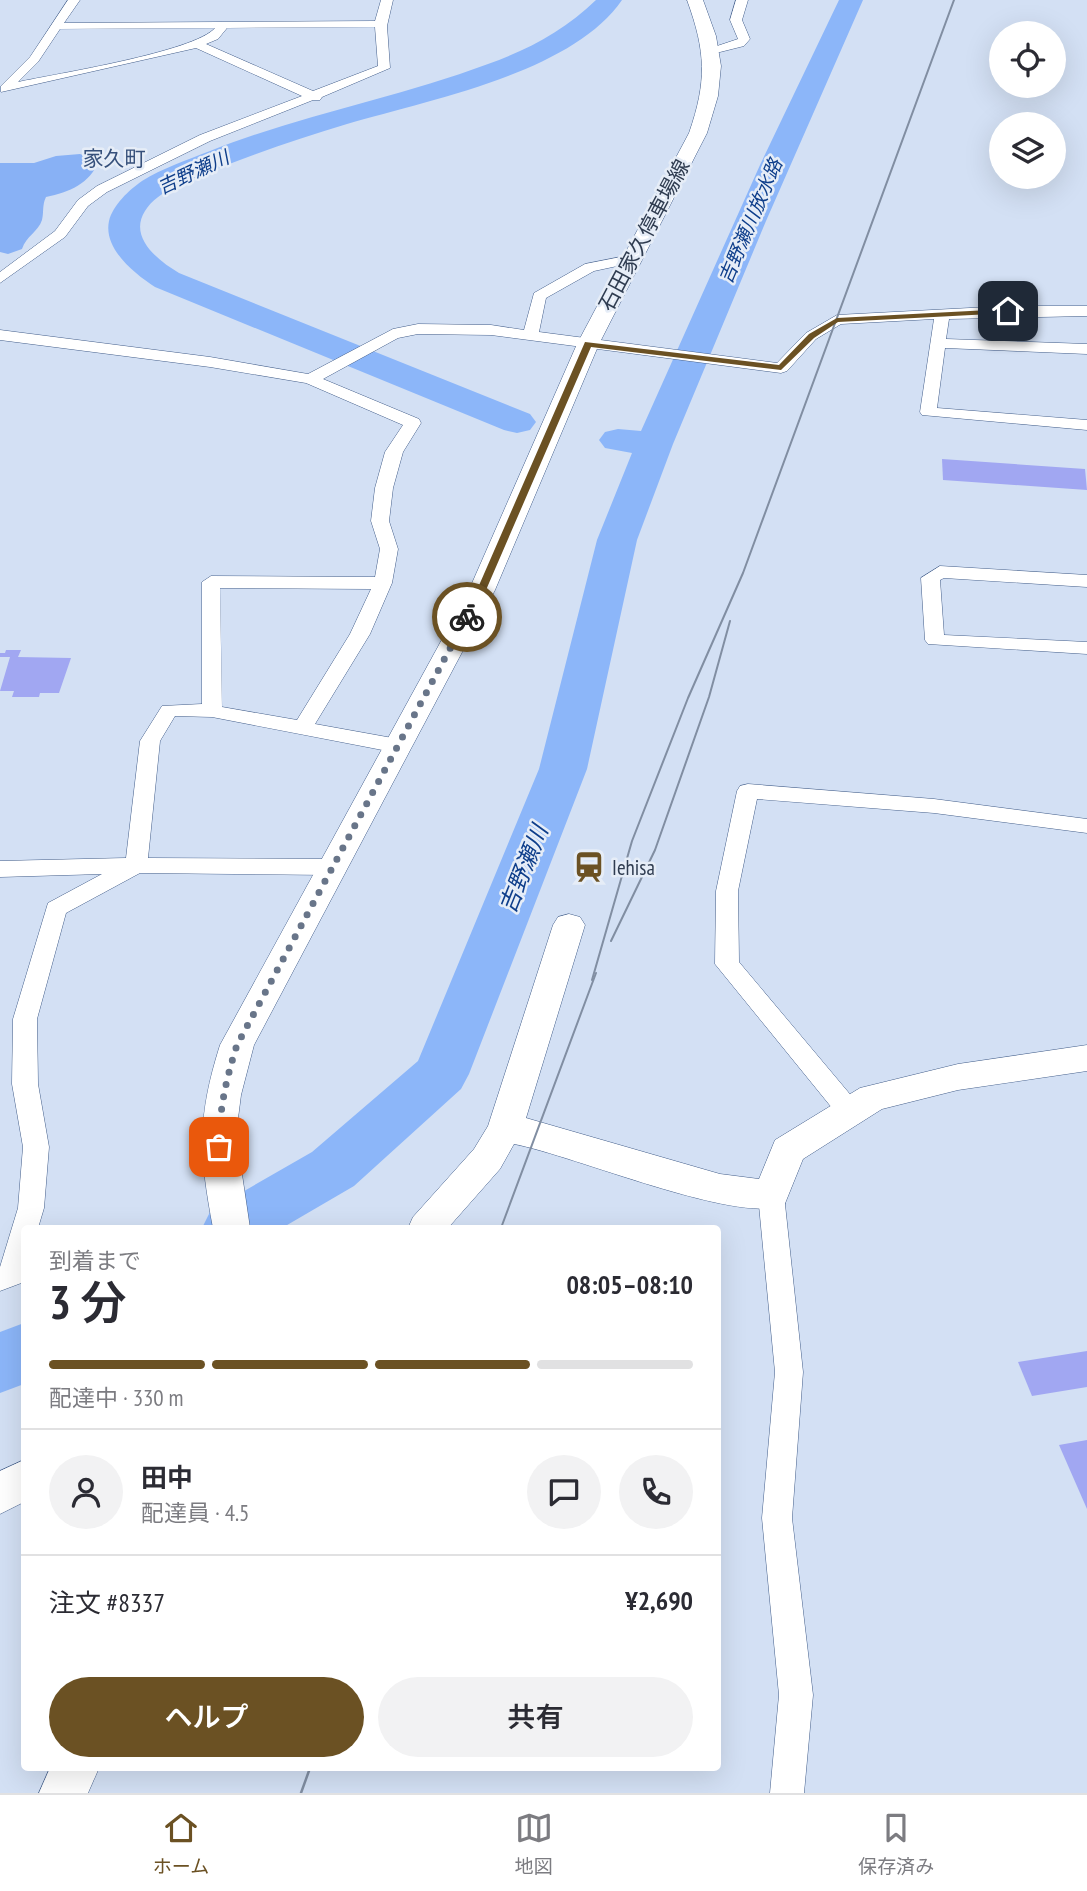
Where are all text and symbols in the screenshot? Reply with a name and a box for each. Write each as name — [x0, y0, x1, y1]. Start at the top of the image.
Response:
map controls — [989, 21, 1066, 189]
button: locate — [989, 21, 1066, 98]
button: layers — [989, 112, 1066, 189]
water label: 吉野瀬川 — [153, 144, 234, 199]
district label: 家久町 — [83, 145, 146, 172]
water label: 吉野瀬川放水路 — [713, 153, 788, 287]
street label: 石田家久停車場線 — [593, 154, 695, 316]
pin — [978, 281, 1038, 341]
icon: home — [989, 292, 1027, 330]
courier — [432, 582, 502, 652]
icon: bike — [448, 598, 486, 636]
water label: 吉野瀬川 — [492, 818, 555, 917]
station icon: Iehisa — [572, 850, 606, 884]
place label: Iehisa — [612, 854, 655, 881]
pin — [189, 1117, 249, 1177]
icon: bag — [200, 1128, 238, 1166]
text: 到着まで — [49, 1246, 141, 1275]
text: 08:05–08:10 — [566, 1268, 693, 1301]
text: 3 分 — [49, 1272, 126, 1332]
text: 配達中 · 330 m — [49, 1383, 184, 1412]
button: person — [49, 1455, 123, 1529]
button: chat — [527, 1455, 601, 1529]
button: phone — [619, 1455, 693, 1529]
text: 田中 — [141, 1461, 193, 1494]
text: 配達員 · 4.5 — [141, 1498, 249, 1527]
text: ¥2,690 — [625, 1584, 693, 1617]
text: 注文 #8337 — [49, 1586, 165, 1619]
button: ヘルプ — [49, 1677, 364, 1757]
button: 共有 — [378, 1677, 693, 1757]
tab: ホーム — [153, 1809, 209, 1878]
tab: 地図 — [515, 1809, 553, 1878]
tab: 保存済み — [858, 1809, 934, 1878]

